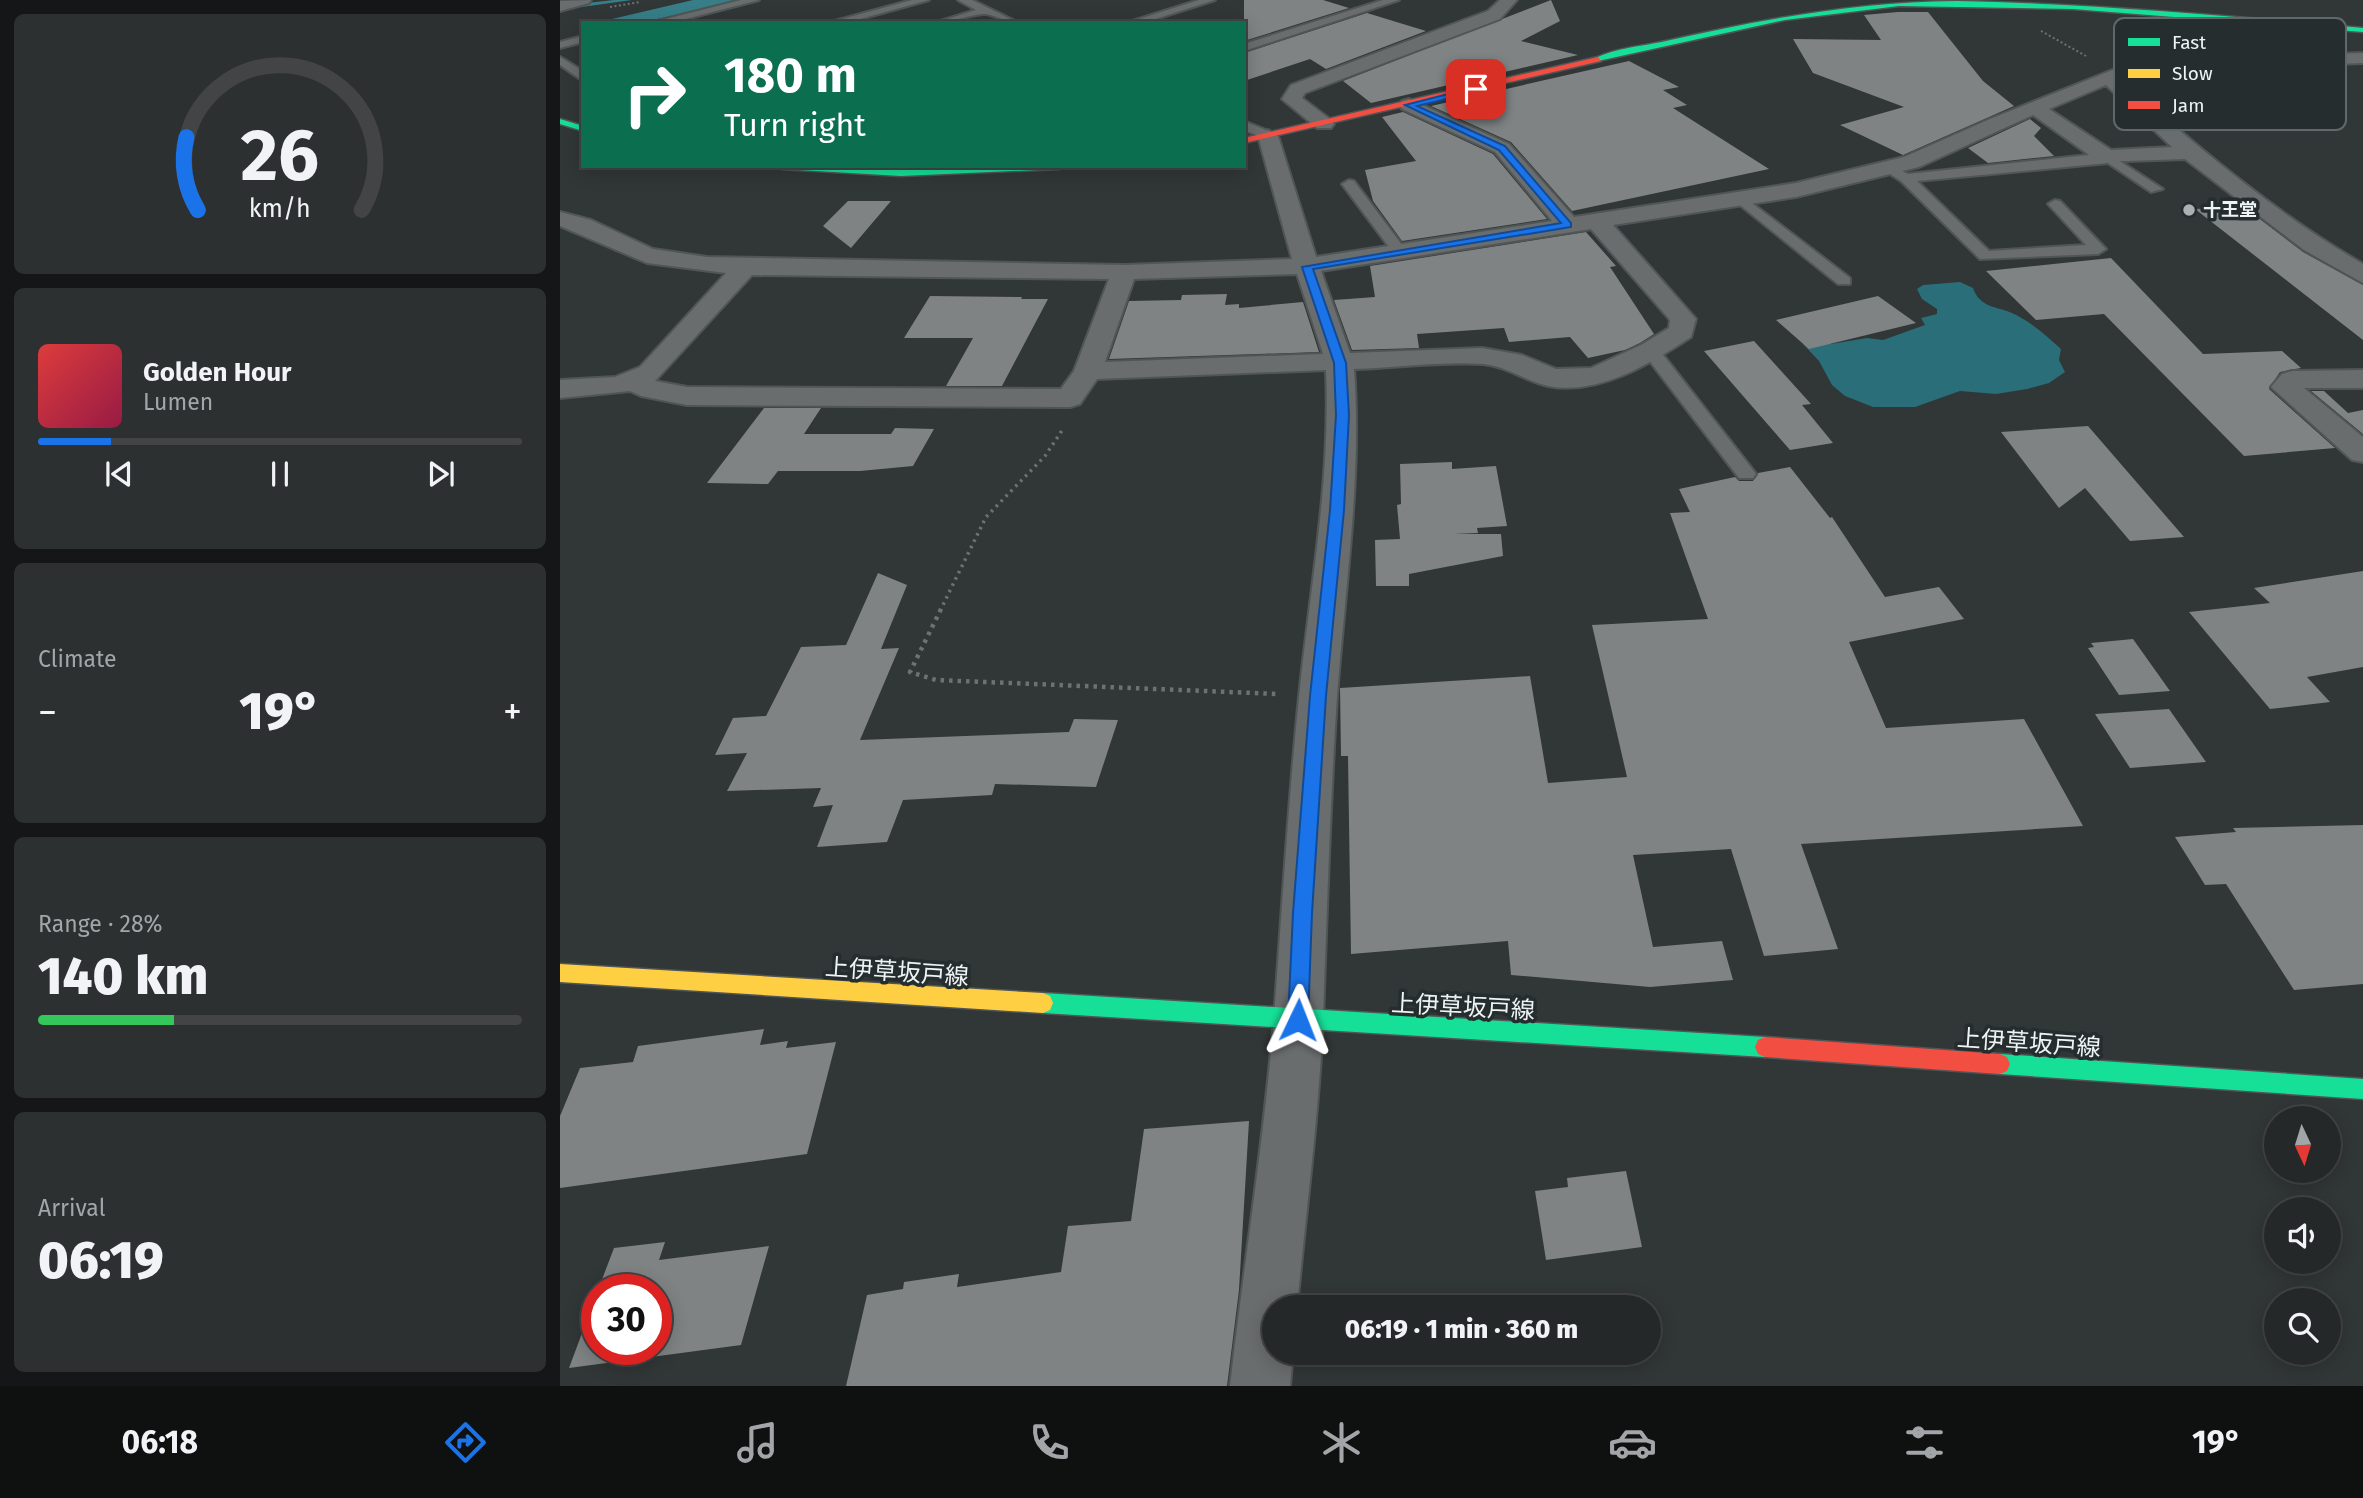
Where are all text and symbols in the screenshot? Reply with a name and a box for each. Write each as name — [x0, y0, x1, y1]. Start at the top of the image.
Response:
legend — [2114, 18, 2346, 130]
text: Fast — [2172, 31, 2206, 54]
text: 180 m — [724, 46, 857, 105]
icon: right — [609, 49, 700, 140]
pin — [1446, 59, 1506, 119]
text: Slow — [2172, 62, 2213, 85]
icon: arrive — [1457, 70, 1495, 108]
text: Jam — [2172, 94, 2204, 117]
text: Turn right — [724, 106, 866, 144]
text: 26 — [241, 113, 319, 200]
text: km/h — [249, 194, 311, 224]
place label: 十王堂 — [2203, 199, 2257, 221]
marker: 十王堂 — [2181, 202, 2197, 218]
text: Golden Hour — [143, 357, 291, 388]
text: Lumen — [143, 388, 213, 416]
icon: previous — [100, 455, 138, 493]
icon: pause — [261, 455, 299, 493]
icon: next — [422, 455, 460, 493]
text: Climate — [38, 645, 117, 673]
text: 19° — [239, 680, 321, 743]
text: − — [38, 689, 57, 735]
text: + — [503, 689, 522, 735]
text: Range · 28% — [38, 910, 163, 938]
text: 140 km — [38, 945, 208, 1008]
street label: 上伊草坂戸線 — [824, 953, 970, 991]
position arrow — [1261, 983, 1335, 1057]
street label: 上伊草坂戸線 — [1390, 989, 1536, 1025]
street label: 上伊草坂戸線 — [1956, 1024, 2102, 1062]
north arrow — [2264, 1106, 2342, 1183]
map controls — [2264, 1106, 2341, 1365]
text: Arrival — [38, 1194, 105, 1222]
button: sound — [2264, 1197, 2341, 1274]
text: 06:19 — [38, 1229, 164, 1292]
speed limit sign: 30 — [581, 1274, 672, 1365]
button: search — [2264, 1288, 2341, 1365]
text: 06:19 · 1 min · 360 m — [1345, 1314, 1578, 1345]
icon: directions — [441, 1418, 490, 1467]
icon: music — [733, 1418, 782, 1467]
icon: phone — [1025, 1418, 1074, 1467]
icon: climate — [1317, 1418, 1366, 1467]
icon: car — [1608, 1418, 1657, 1467]
icon: filters — [1900, 1418, 1949, 1467]
text: 06:18 — [121, 1423, 198, 1461]
text: 19° — [2192, 1423, 2241, 1461]

